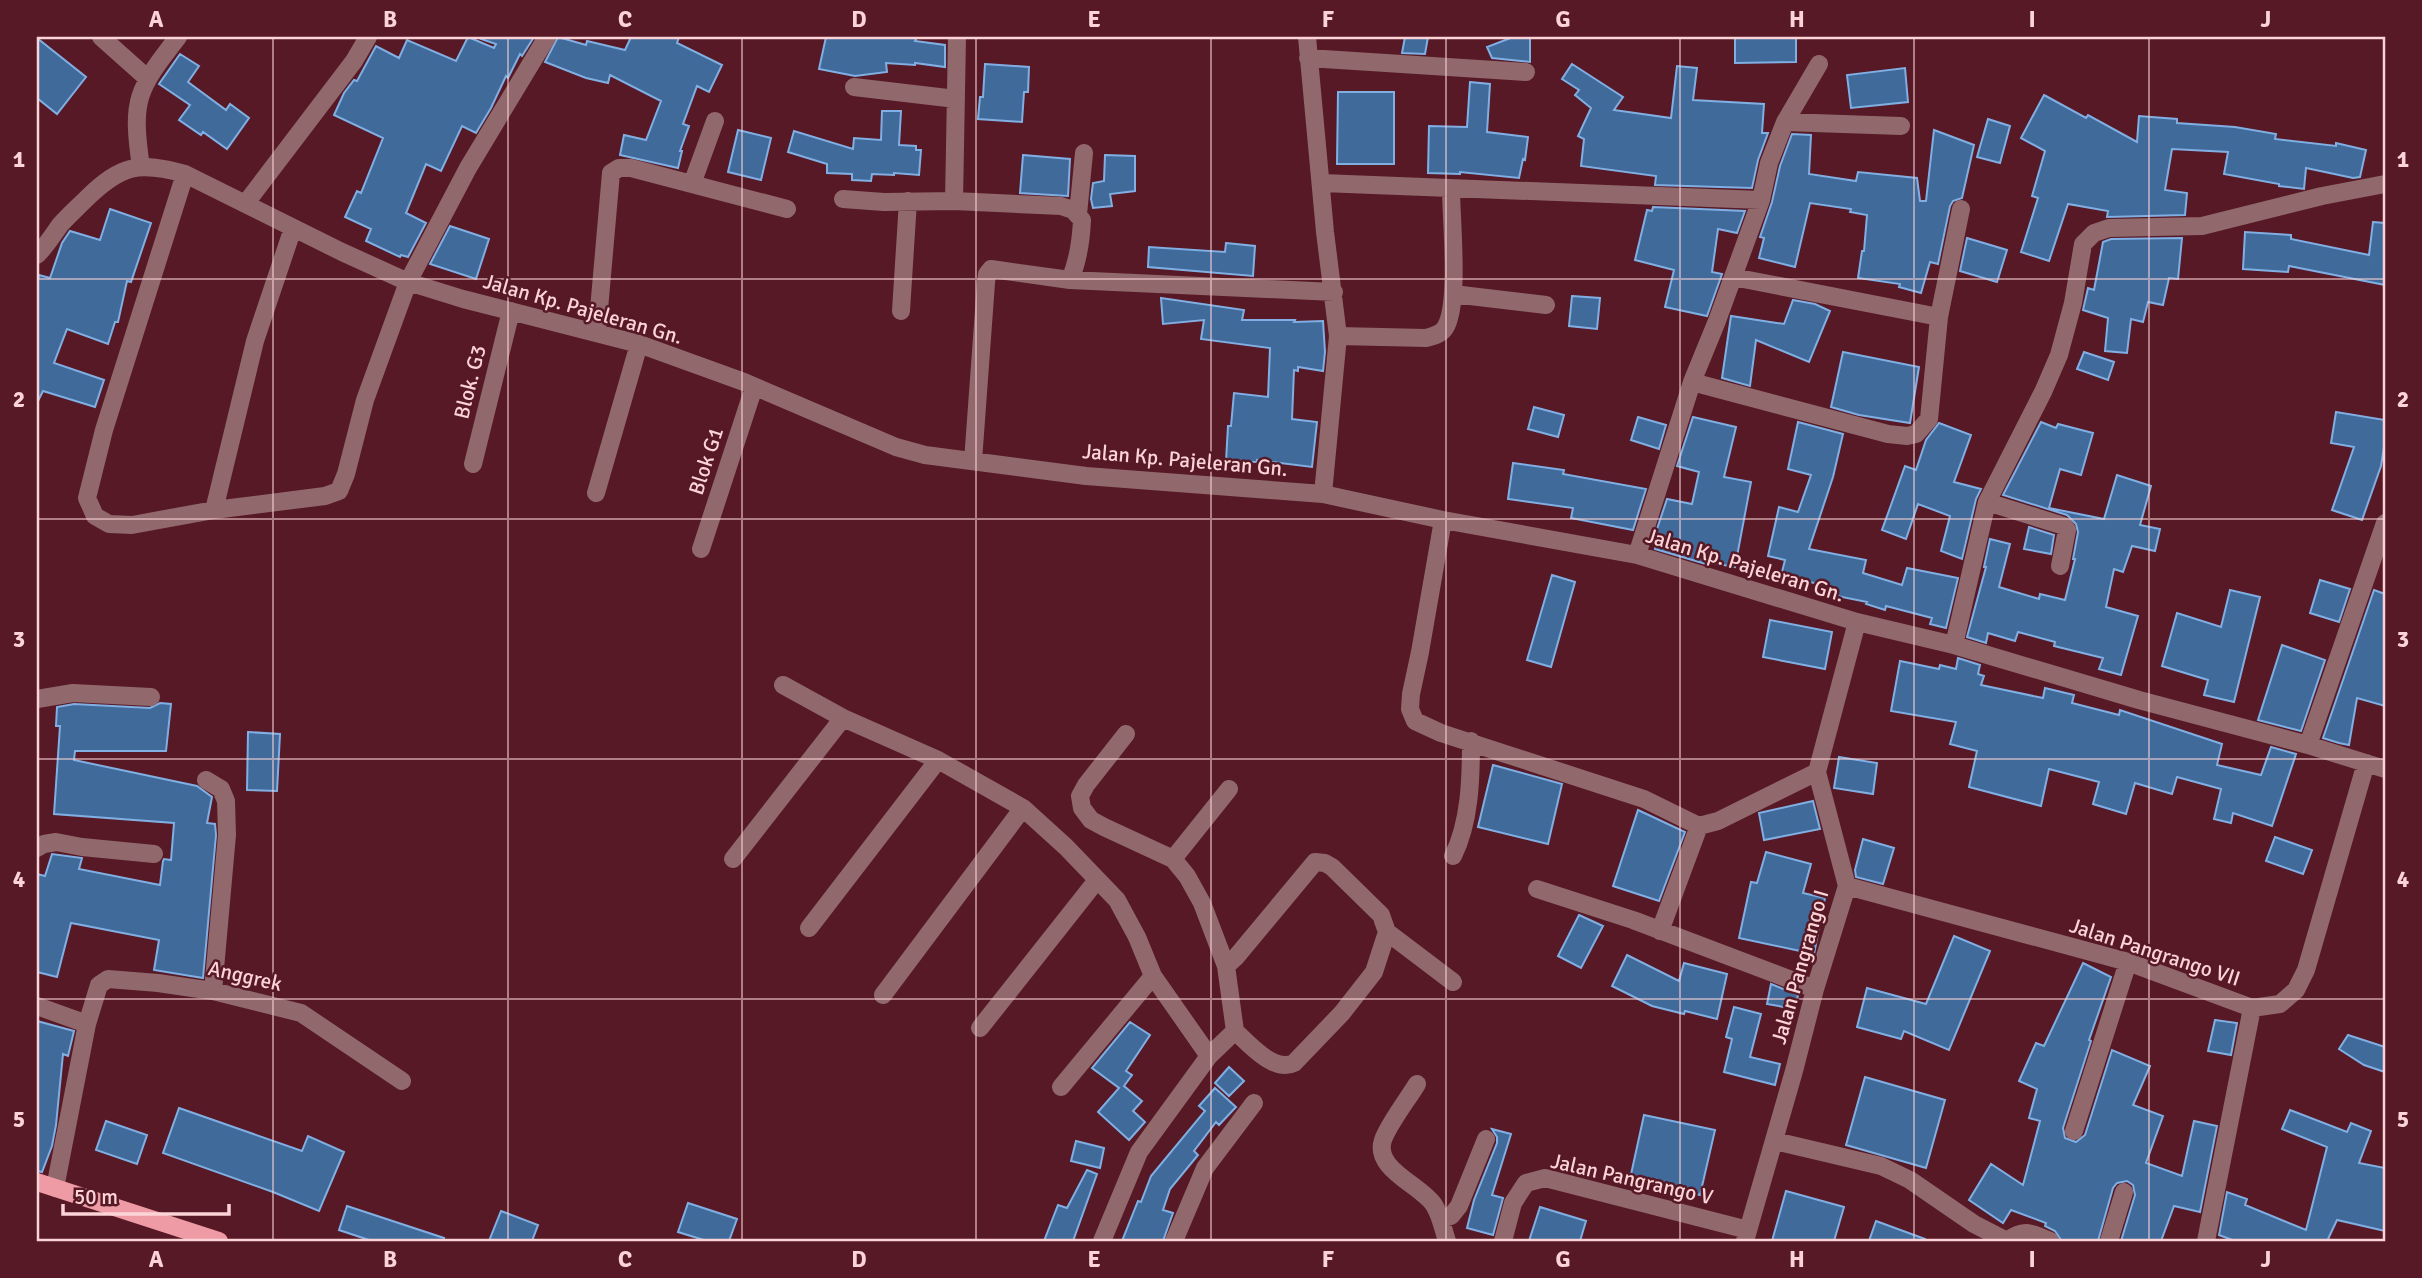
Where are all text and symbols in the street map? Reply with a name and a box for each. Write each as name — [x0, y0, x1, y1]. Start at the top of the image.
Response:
text: A — [149, 5, 164, 34]
text: B — [383, 5, 397, 34]
text: C — [618, 5, 632, 34]
text: D — [851, 5, 867, 34]
text: E — [1087, 5, 1101, 34]
text: F — [1322, 5, 1334, 34]
text: G — [1555, 5, 1571, 34]
text: H — [1789, 5, 1805, 34]
text: I — [2028, 5, 2036, 34]
text: J — [2261, 5, 2271, 34]
text: 1 — [13, 145, 25, 174]
text: 1 — [2397, 145, 2409, 174]
street label: Jalan Kp. Pajeleran Gn. — [480, 268, 686, 350]
street label: Blok. G3 — [448, 342, 492, 422]
text: 2 — [13, 385, 25, 414]
text: 2 — [2397, 385, 2409, 414]
street label: Blok G1 — [683, 424, 729, 498]
street label: Jalan Kp. Pajeleran Gn. — [1081, 438, 1289, 482]
street label: Jalan Kp. Pajeleran Gn. — [1643, 522, 1847, 608]
text: 3 — [13, 625, 25, 654]
text: 3 — [2397, 625, 2409, 654]
text: 4 — [13, 865, 25, 894]
text: 4 — [2397, 865, 2409, 894]
street label: Jalan Pangrango I — [1766, 887, 1834, 1047]
street label: Jalan Pangrango VII — [2066, 912, 2244, 992]
street label: Anggrek — [206, 955, 285, 997]
text: 5 — [13, 1105, 25, 1134]
text: 5 — [2397, 1105, 2409, 1134]
street label: Jalan Pangrango V — [1548, 1148, 1716, 1210]
scale bar — [63, 1173, 229, 1217]
text: 50 m — [74, 1184, 118, 1210]
text: A — [149, 1245, 164, 1274]
text: B — [383, 1245, 397, 1274]
text: C — [618, 1245, 632, 1274]
text: D — [851, 1245, 867, 1274]
text: E — [1087, 1245, 1101, 1274]
text: F — [1322, 1245, 1334, 1274]
text: G — [1555, 1245, 1571, 1274]
text: H — [1789, 1245, 1805, 1274]
text: I — [2028, 1245, 2036, 1274]
text: J — [2261, 1245, 2271, 1274]

